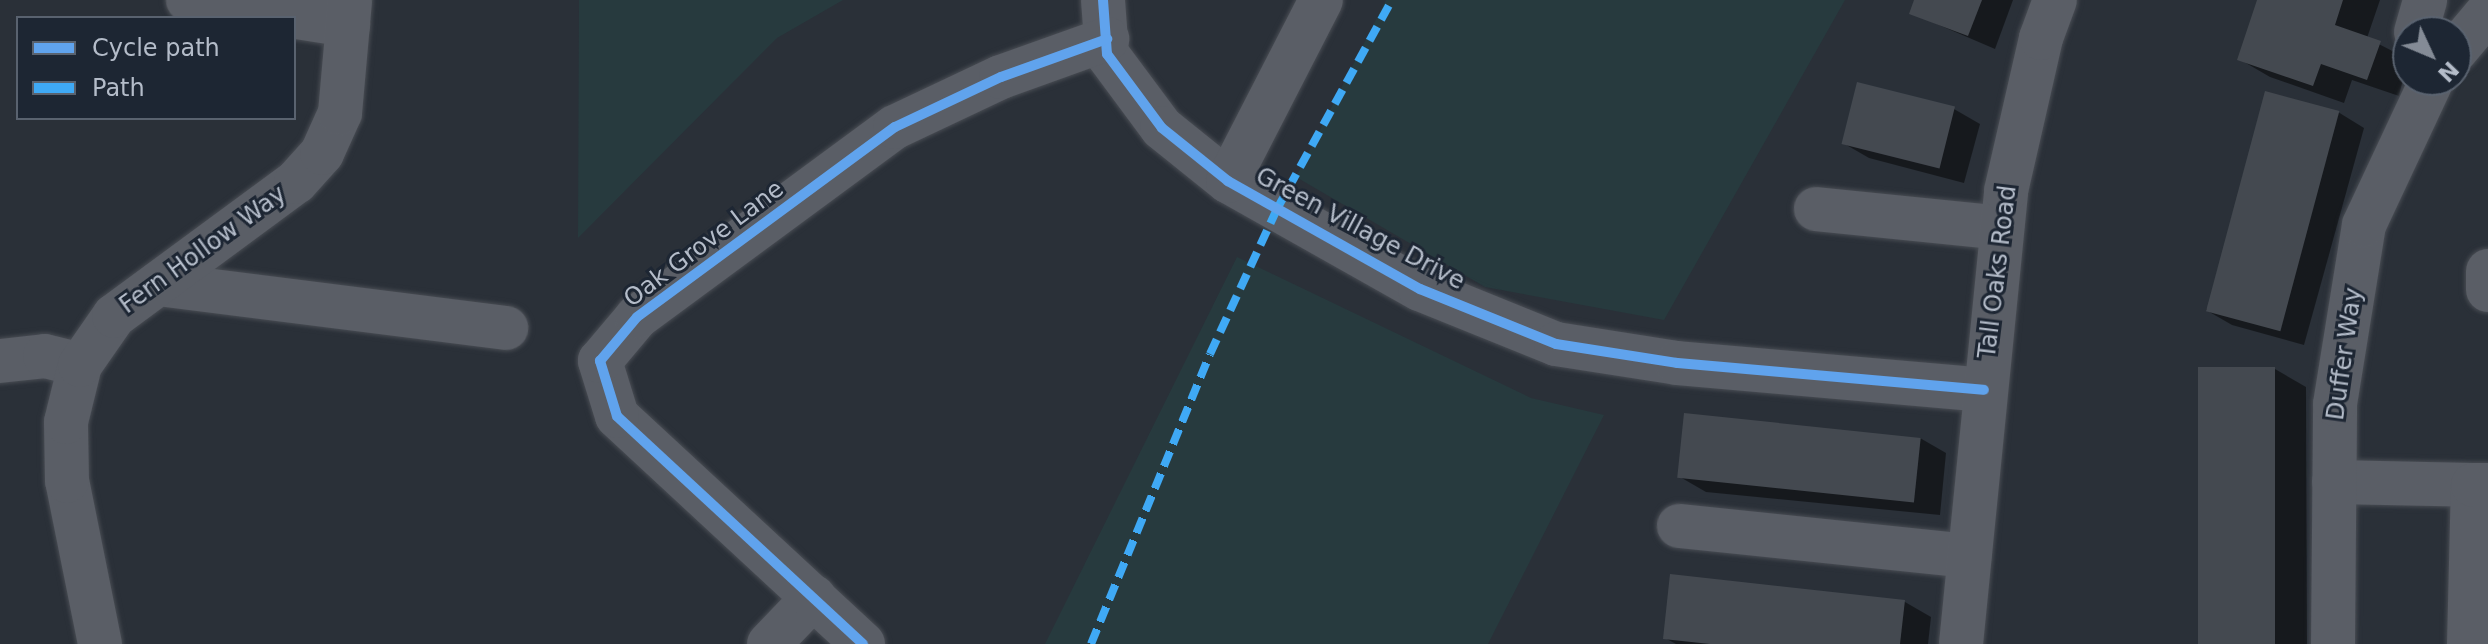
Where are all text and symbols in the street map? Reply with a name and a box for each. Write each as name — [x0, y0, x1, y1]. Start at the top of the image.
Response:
legend — [16, 16, 296, 120]
north arrow — [2392, 16, 2472, 96]
text: Cycle path — [92, 34, 220, 62]
text: N — [2433, 56, 2464, 87]
text: Path — [92, 74, 145, 102]
street label: Green Village Drive — [1251, 162, 1469, 296]
street label: Oak Grove Lane — [619, 175, 789, 313]
street label: Fern Hollow Way — [114, 180, 292, 320]
street label: Tall Oaks Road — [1973, 184, 2023, 360]
street label: Duffer Way — [2321, 286, 2369, 422]

